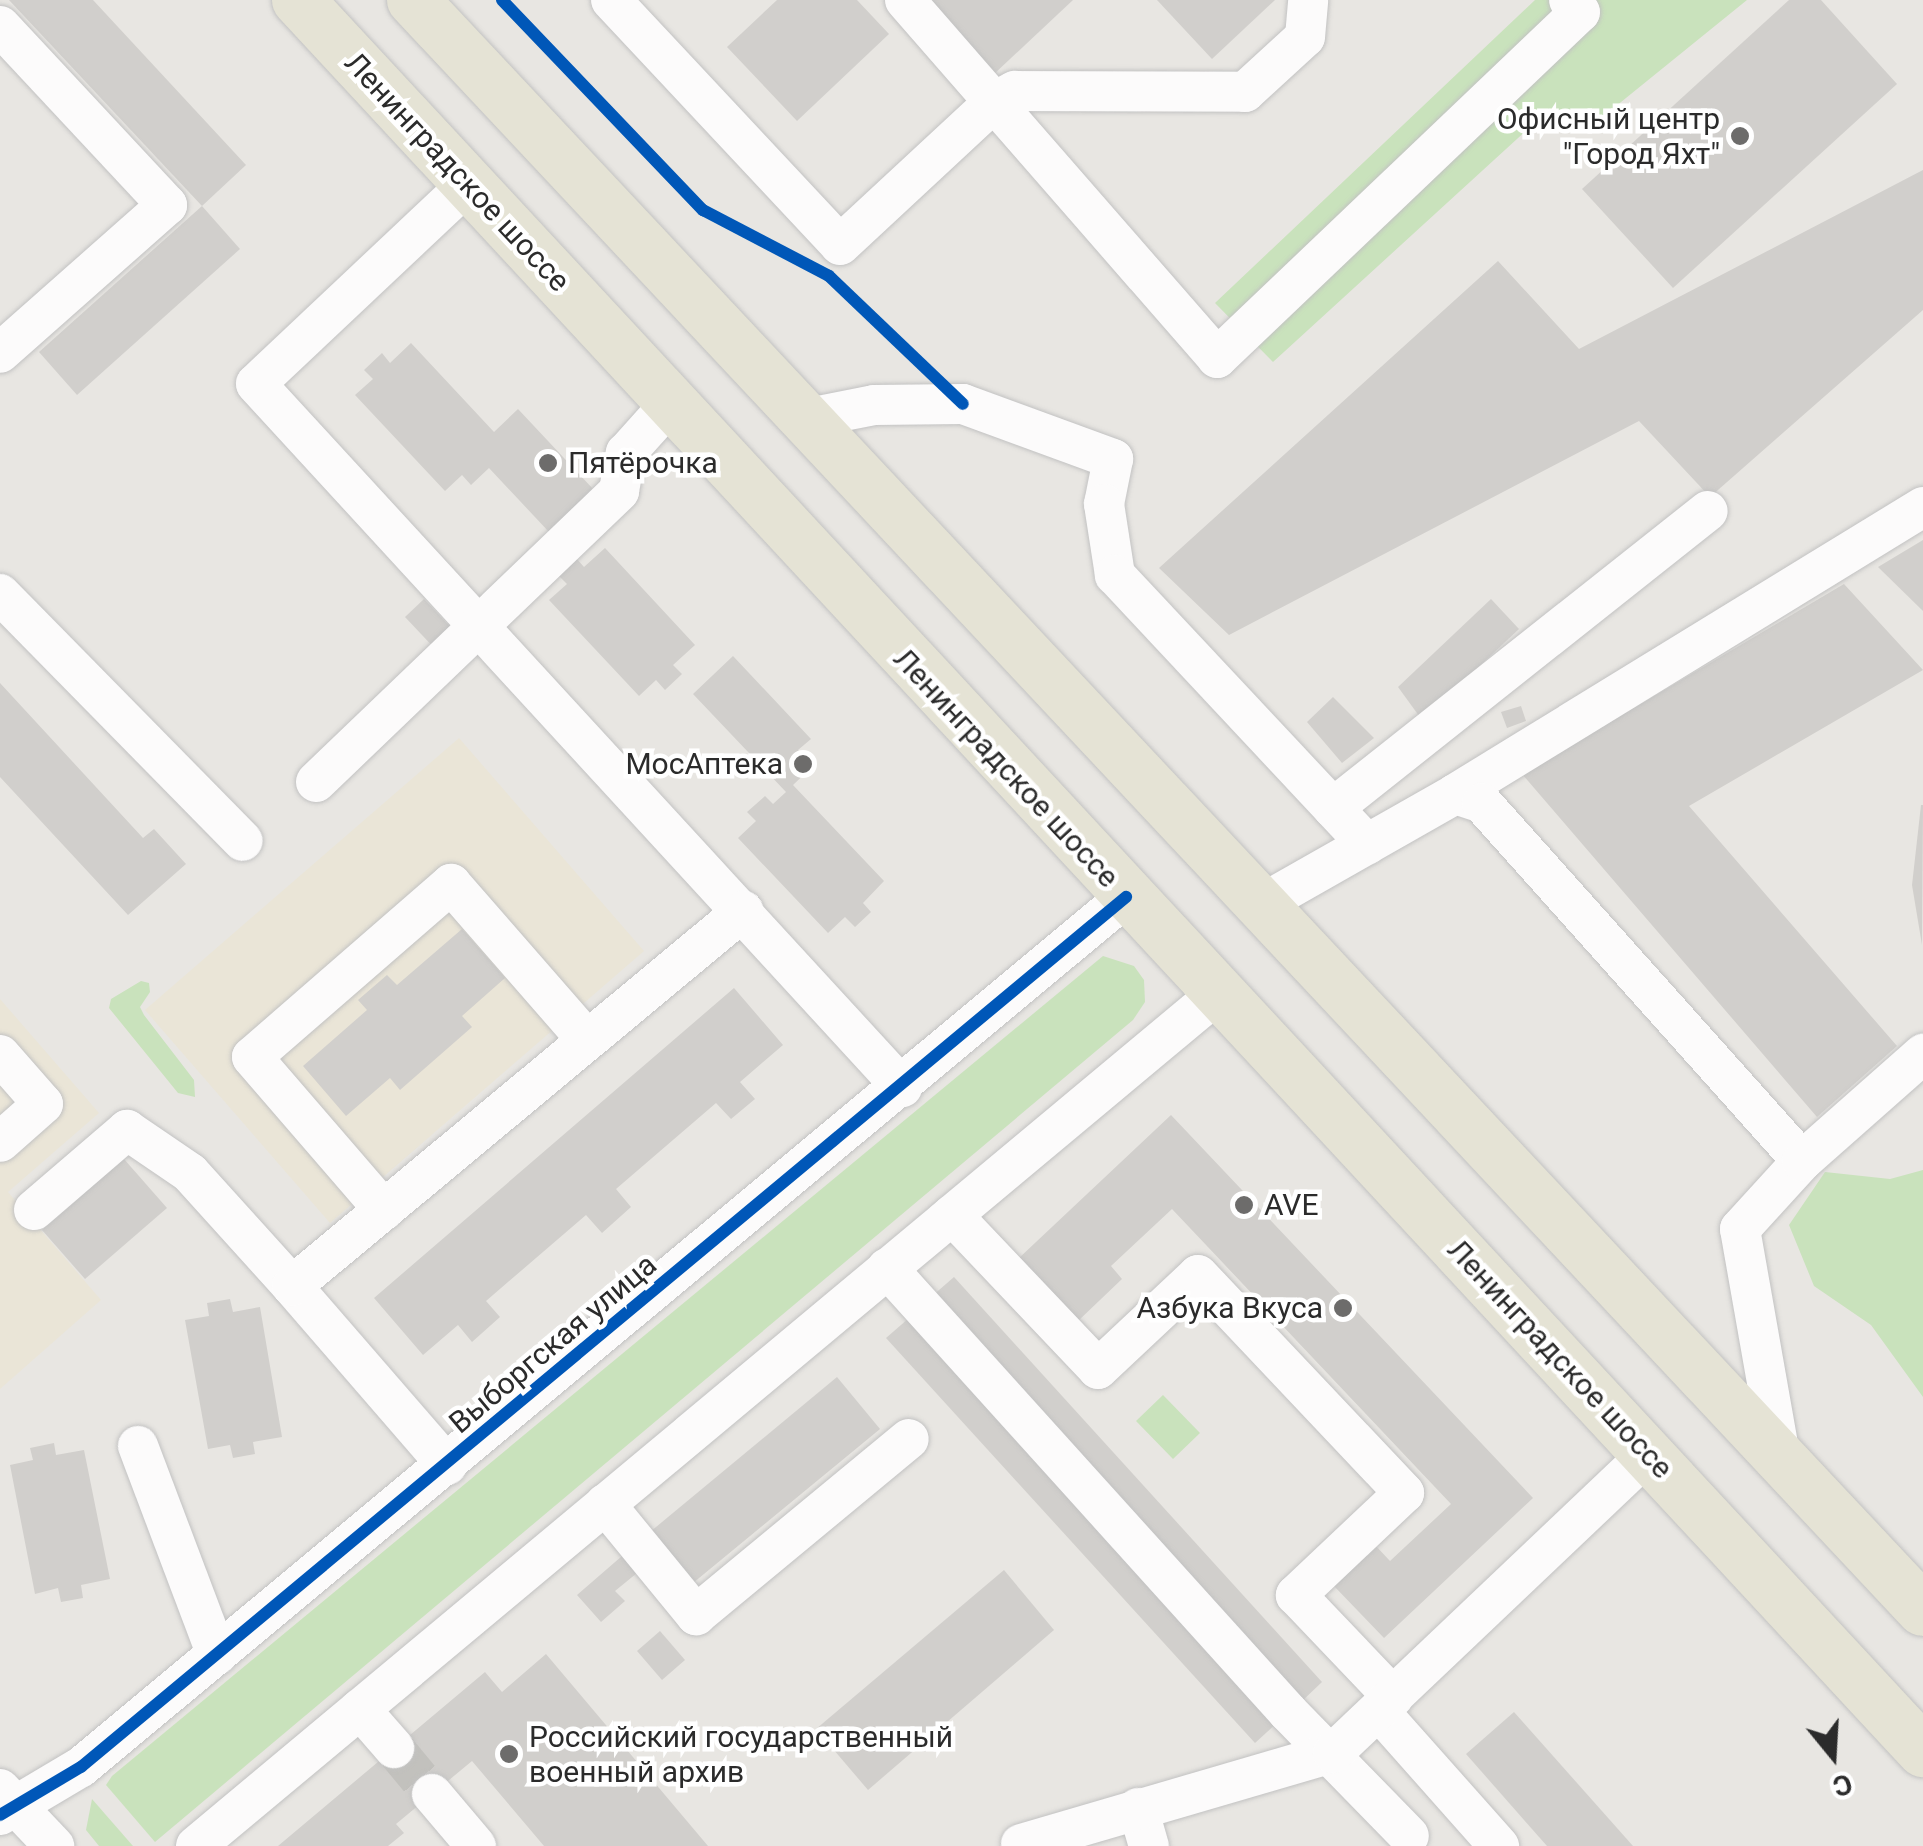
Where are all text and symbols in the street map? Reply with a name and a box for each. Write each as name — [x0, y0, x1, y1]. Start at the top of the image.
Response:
street label: Ленинградское шоссе — [337, 45, 577, 299]
place label: Офисный центр "Город Яхт" — [1497, 101, 1720, 172]
marker: Офисный центр "Город Яхт" — [1729, 125, 1751, 147]
place label: Пятёрочка — [568, 445, 718, 481]
marker: Пятёрочка — [537, 452, 559, 474]
street label: Ленинградское шоссе — [886, 641, 1126, 895]
place label: МосАптека — [625, 746, 783, 782]
marker: МосАптека — [792, 753, 814, 775]
place label: AVE — [1264, 1187, 1318, 1223]
marker: AVE — [1233, 1194, 1255, 1216]
street label: Ленинградское шоссе — [1440, 1232, 1680, 1486]
street label: Выборгская улица — [442, 1247, 664, 1441]
place label: Азбука Вкуса — [1136, 1290, 1323, 1326]
marker: Азбука Вкуса — [1332, 1297, 1354, 1319]
north arrow — [1783, 1706, 1883, 1806]
place label: Российский государственный военный архив — [529, 1719, 953, 1790]
marker: Российский государственный военный архив — [498, 1743, 520, 1765]
text: С — [1829, 1766, 1856, 1804]

